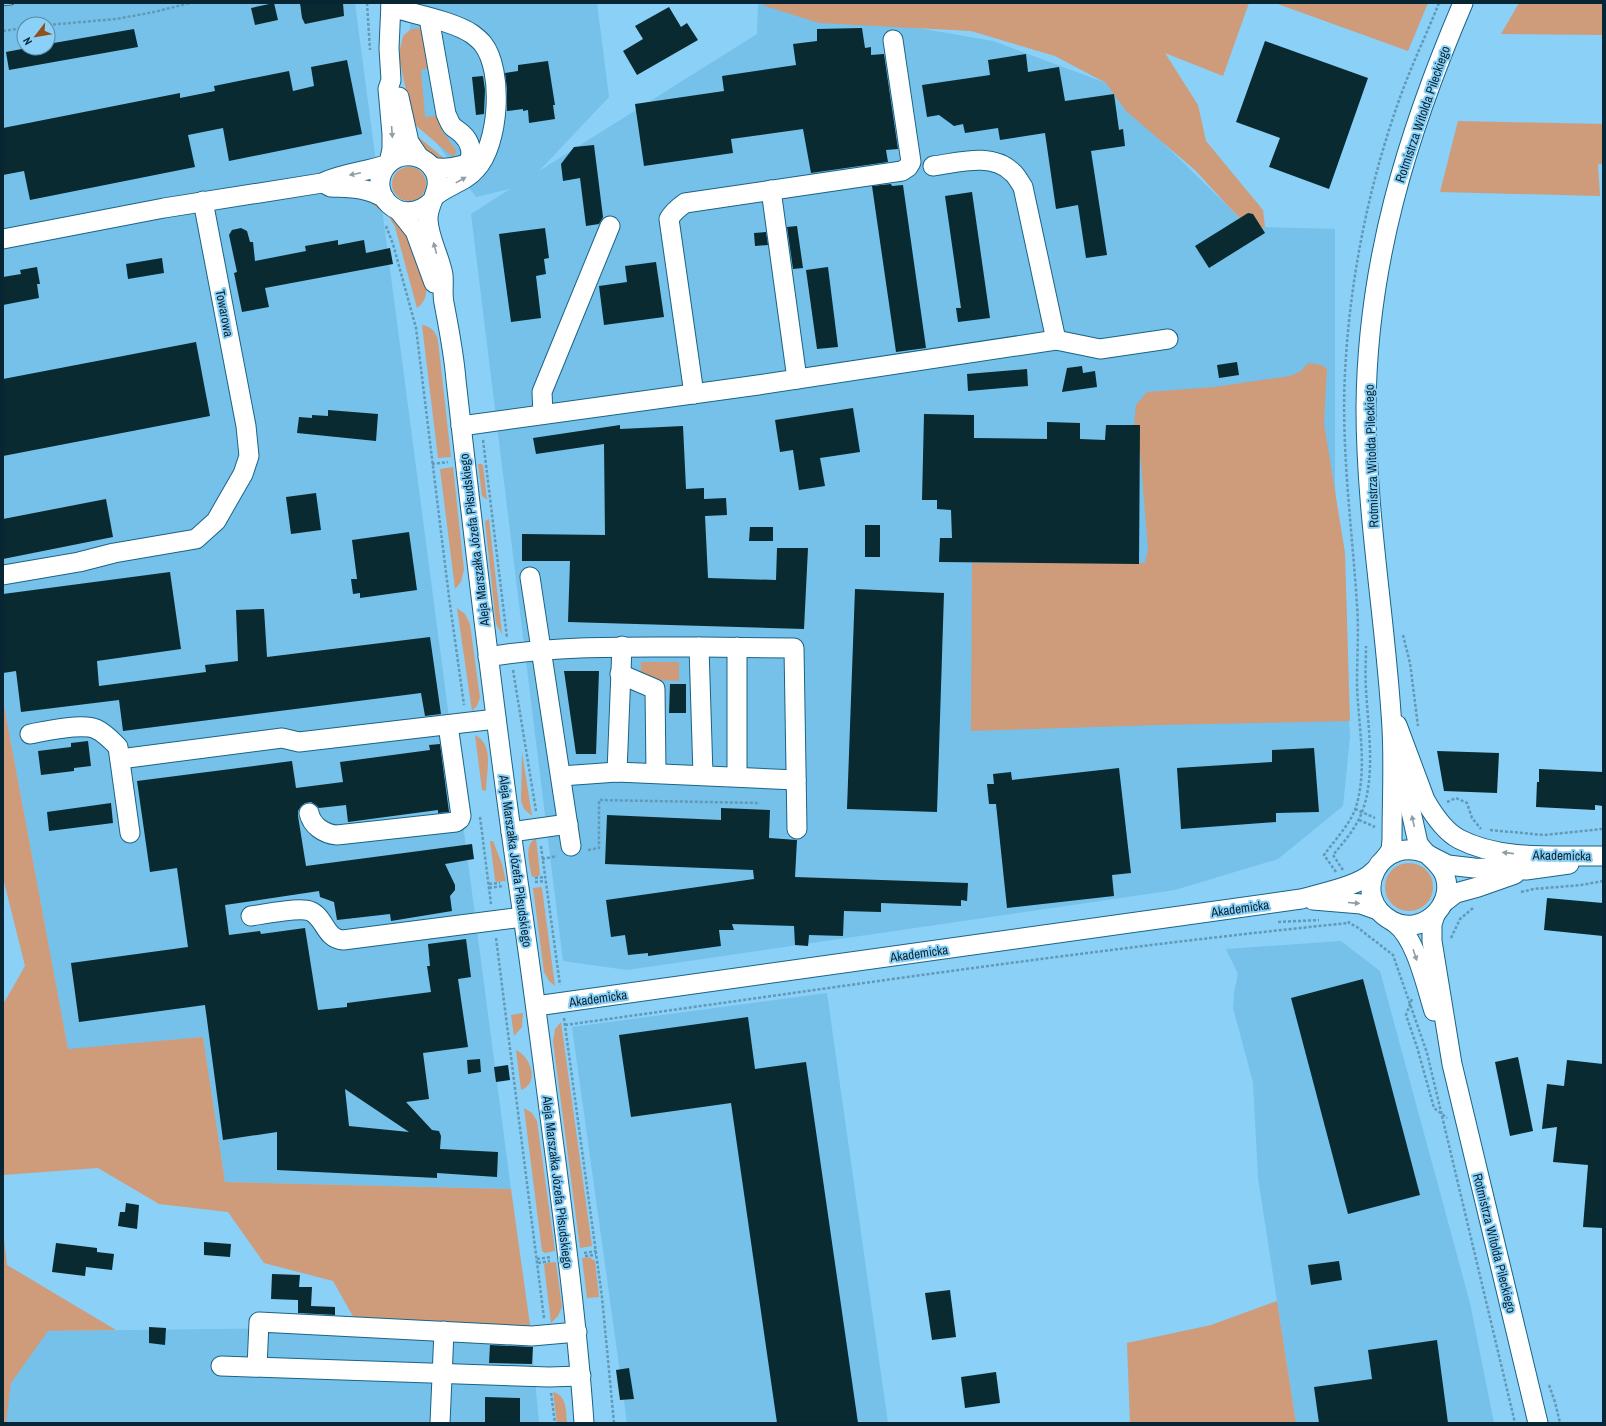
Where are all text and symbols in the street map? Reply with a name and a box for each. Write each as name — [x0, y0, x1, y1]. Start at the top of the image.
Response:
north arrow — [16, 16, 56, 56]
text: N — [20, 35, 35, 48]
street label: Rotmistrza Witolda Pileckiego — [1391, 44, 1454, 185]
one-way arrow — [388, 126, 395, 138]
one-way arrow — [349, 171, 361, 177]
one-way arrow — [455, 177, 467, 184]
one-way arrow — [432, 242, 438, 254]
street label: Towarowa — [212, 288, 237, 338]
street label: Rotmistrza Witolda Pileckiego — [1361, 384, 1382, 528]
street label: Aleja Marszałka Józefa Piłsudskiego — [455, 453, 494, 628]
street label: Aleja Marszałka Józefa Piłsudskiego — [495, 773, 536, 948]
one-way arrow — [1409, 814, 1415, 827]
street label: Akademicka — [1532, 846, 1592, 865]
one-way arrow — [1502, 850, 1514, 856]
street label: Akademicka — [1209, 896, 1270, 921]
one-way arrow — [1348, 900, 1360, 907]
street label: Akademicka — [888, 941, 949, 966]
one-way arrow — [1412, 949, 1418, 961]
street label: Akademicka — [567, 986, 628, 1011]
street label: Aleja Marszałka Józefa Piłsudskiego — [538, 1094, 577, 1269]
street label: Rotmistrza Witolda Pileckiego — [1469, 1171, 1520, 1315]

